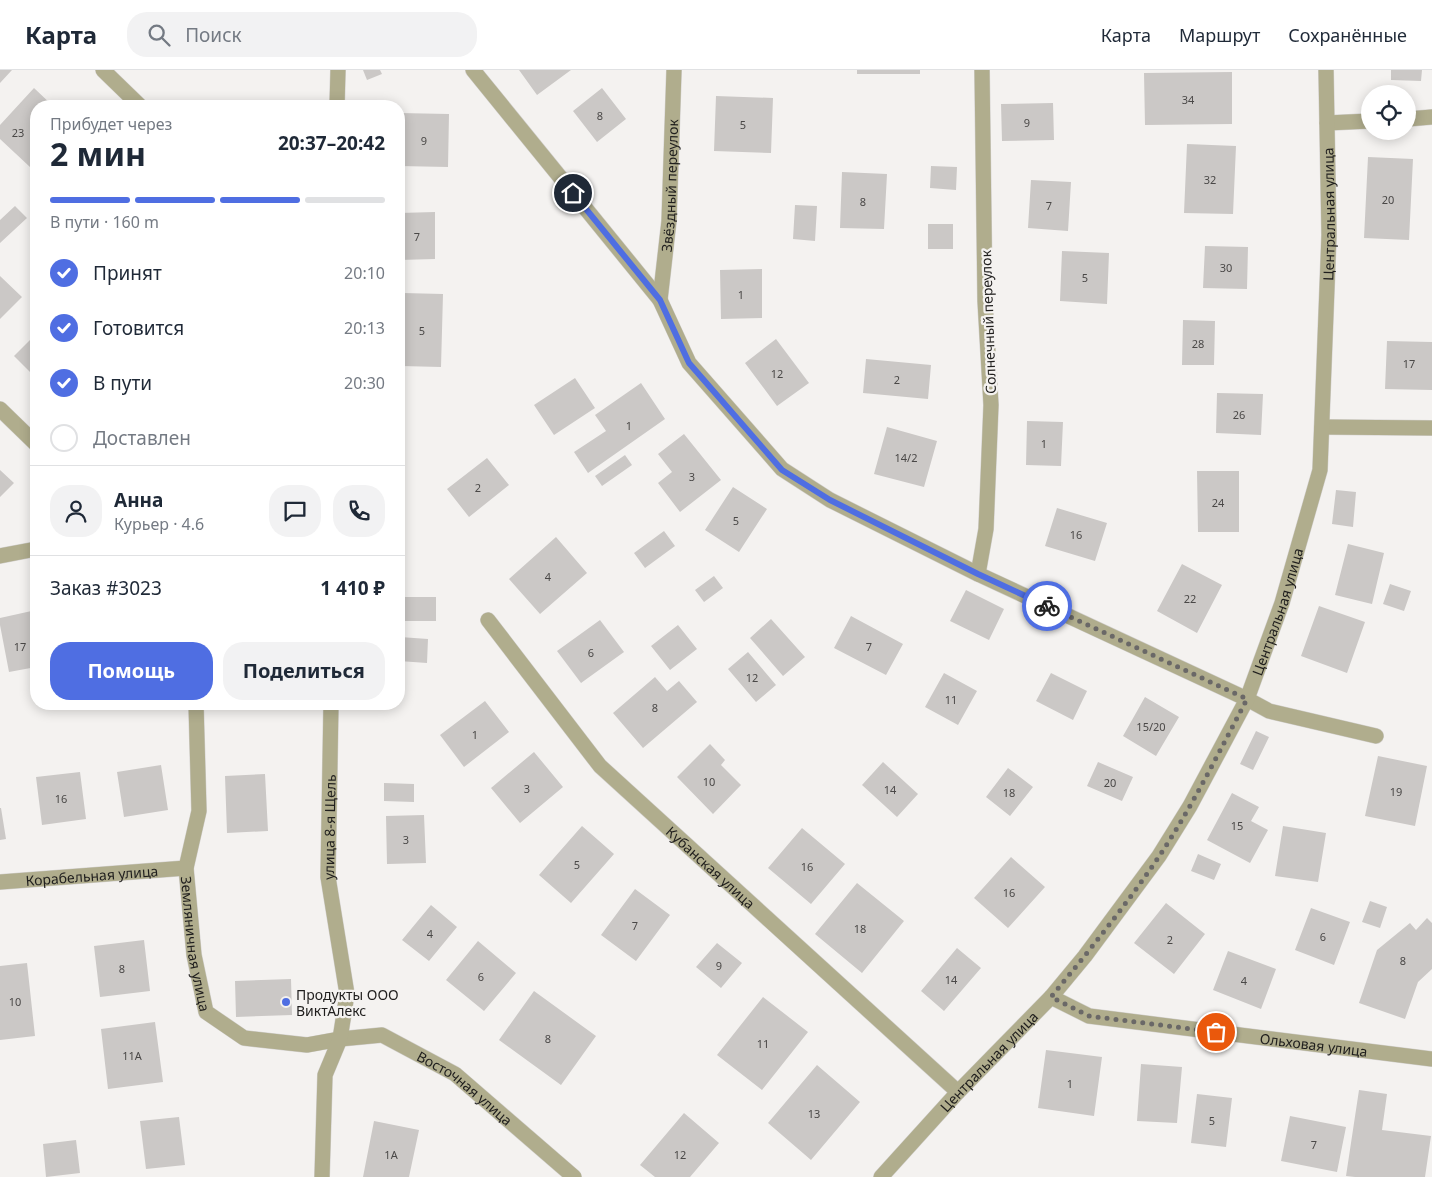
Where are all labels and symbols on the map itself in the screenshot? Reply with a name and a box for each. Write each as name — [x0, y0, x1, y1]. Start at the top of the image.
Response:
house number: 34 — [1182, 92, 1195, 107]
house number: 8 — [597, 108, 603, 123]
house number: 9 — [1024, 115, 1030, 130]
house number: 5 — [740, 117, 746, 132]
street label: Звёздный переулок — [656, 118, 682, 253]
house number: 23 — [12, 125, 24, 140]
house number: 9 — [421, 133, 427, 148]
street label: Центральная улица — [1318, 147, 1339, 281]
pin — [552, 172, 594, 214]
house number: 32 — [1204, 172, 1216, 187]
house number: 20 — [1382, 192, 1394, 207]
house number: 8 — [860, 194, 866, 209]
house number: 7 — [1046, 198, 1052, 213]
house number: 7 — [414, 229, 420, 244]
street label: Солнечный переулок — [976, 249, 1000, 394]
house number: 30 — [1220, 260, 1232, 275]
house number: 5 — [1082, 270, 1088, 285]
house number: 1 — [738, 287, 744, 302]
house number: 5 — [419, 323, 425, 338]
house number: 28 — [1192, 336, 1204, 351]
house number: 17 — [1403, 356, 1415, 371]
house number: 12 — [771, 366, 783, 381]
house number: 2 — [894, 372, 900, 387]
house number: 26 — [1233, 407, 1245, 422]
house number: 1 — [626, 418, 632, 433]
house number: 1 — [1041, 436, 1047, 451]
house number: 14/2 — [895, 450, 917, 465]
house number: 3 — [689, 469, 695, 484]
house number: 2 — [475, 480, 481, 495]
house number: 24 — [1212, 495, 1225, 510]
house number: 5 — [733, 513, 739, 528]
house number: 16 — [1070, 527, 1082, 542]
street label: Центральная улица — [1247, 546, 1307, 678]
house number: 4 — [545, 569, 552, 584]
courier — [1022, 581, 1072, 631]
house number: 22 — [1184, 591, 1196, 606]
house number: 17 — [14, 639, 26, 654]
house number: 7 — [866, 639, 872, 654]
house number: 6 — [588, 645, 594, 660]
house number: 12 — [746, 670, 758, 685]
house number: 11 — [945, 692, 957, 707]
house number: 8 — [652, 700, 658, 715]
house number: 15/20 — [1136, 719, 1166, 734]
house number: 1 — [472, 727, 478, 742]
street label: улица 8-я Щель — [318, 774, 339, 880]
house number: 10 — [703, 774, 715, 789]
house number: 20 — [1104, 775, 1116, 790]
house number: 3 — [524, 781, 530, 796]
house number: 14 — [884, 782, 897, 797]
house number: 19 — [1390, 784, 1402, 799]
house number: 18 — [1003, 785, 1015, 800]
house number: 16 — [55, 791, 67, 806]
house number: 15 — [1231, 818, 1243, 833]
street label: Кубанская улица — [662, 822, 759, 912]
house number: 3 — [403, 832, 409, 847]
house number: 5 — [574, 857, 580, 872]
house number: 16 — [801, 859, 813, 874]
street label: Корабельная улица — [25, 861, 159, 890]
street label: Земляничная улица — [177, 875, 215, 1013]
house number: 16 — [1003, 885, 1015, 900]
house number: 7 — [632, 918, 638, 933]
house number: 18 — [854, 921, 866, 936]
house number: 4 — [427, 926, 434, 941]
house number: 6 — [1320, 929, 1326, 944]
house number: 2 — [1167, 932, 1173, 947]
house number: 8 — [1400, 953, 1406, 968]
house number: 9 — [716, 958, 722, 973]
house number: 8 — [119, 961, 125, 976]
house number: 6 — [478, 969, 484, 984]
house number: 14 — [945, 972, 958, 987]
house number: 4 — [1241, 973, 1248, 988]
place label: Продукты ООО ВиктАлекс — [296, 985, 399, 1020]
house number: 10 — [9, 994, 21, 1009]
marker: Продукты ООО ВиктАлекс — [280, 996, 292, 1008]
street label: Центральная улица — [935, 1007, 1042, 1116]
pin — [1195, 1011, 1237, 1053]
street label: Ольховая улица — [1259, 1028, 1369, 1060]
house number: 8 — [545, 1031, 551, 1046]
house number: 11 — [757, 1036, 769, 1051]
street label: Восточная улица — [414, 1046, 517, 1129]
house number: 11А — [122, 1048, 143, 1063]
house number: 1 — [1067, 1076, 1073, 1091]
house number: 13 — [808, 1106, 820, 1121]
house number: 5 — [1209, 1113, 1215, 1128]
house number: 7 — [1311, 1137, 1317, 1152]
house number: 1А — [384, 1147, 399, 1162]
house number: 12 — [674, 1147, 686, 1162]

